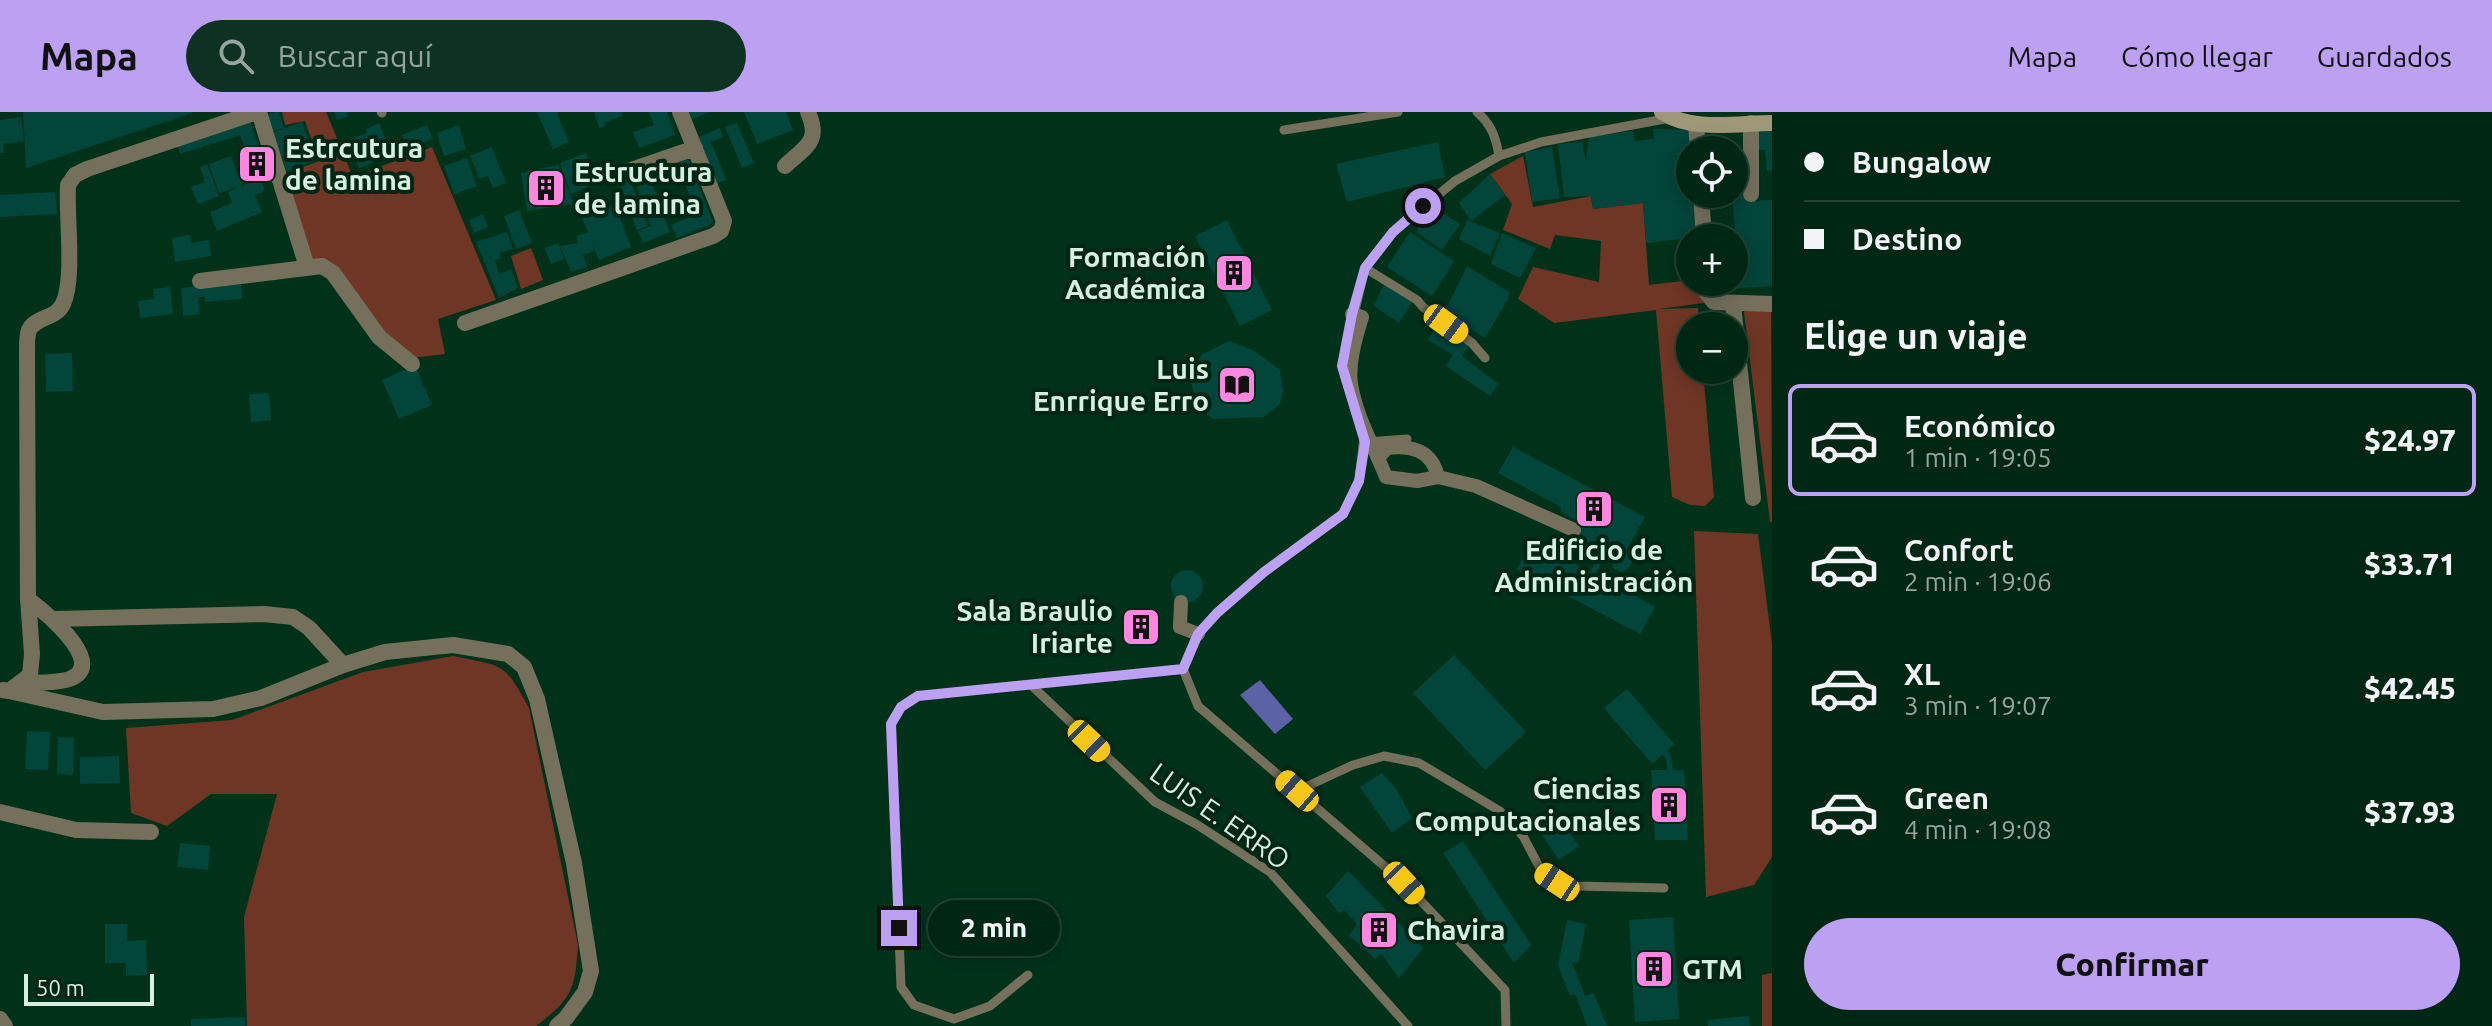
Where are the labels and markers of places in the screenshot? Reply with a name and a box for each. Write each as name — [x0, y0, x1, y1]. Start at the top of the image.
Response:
place label: Estrcutura de lamina — [285, 132, 423, 195]
building icon: Estrcutura de lamina — [236, 143, 278, 185]
place label: Estructura de lamina — [574, 156, 713, 219]
building icon: Estructura de lamina — [525, 167, 567, 209]
place label: Formación Académica — [1065, 241, 1206, 304]
building icon: Formación Académica — [1213, 252, 1255, 294]
place label: Luis Enrrique Erro — [1033, 353, 1209, 416]
library icon: Luis Enrrique Erro — [1216, 364, 1258, 406]
building icon: Edificio de Administración — [1573, 488, 1615, 530]
place label: Edificio de Administración — [1495, 534, 1693, 597]
place label: Sala Braulio Iriarte — [956, 595, 1113, 658]
building icon: Sala Braulio Iriarte — [1120, 606, 1162, 648]
place label: Ciencias Computacionales — [1415, 773, 1641, 836]
building icon: Ciencias Computacionales — [1648, 784, 1690, 826]
building icon: Chavira — [1358, 909, 1400, 951]
place label: Chavira — [1407, 914, 1505, 945]
building icon: GTM — [1633, 948, 1675, 990]
place label: GTM — [1682, 953, 1743, 984]

